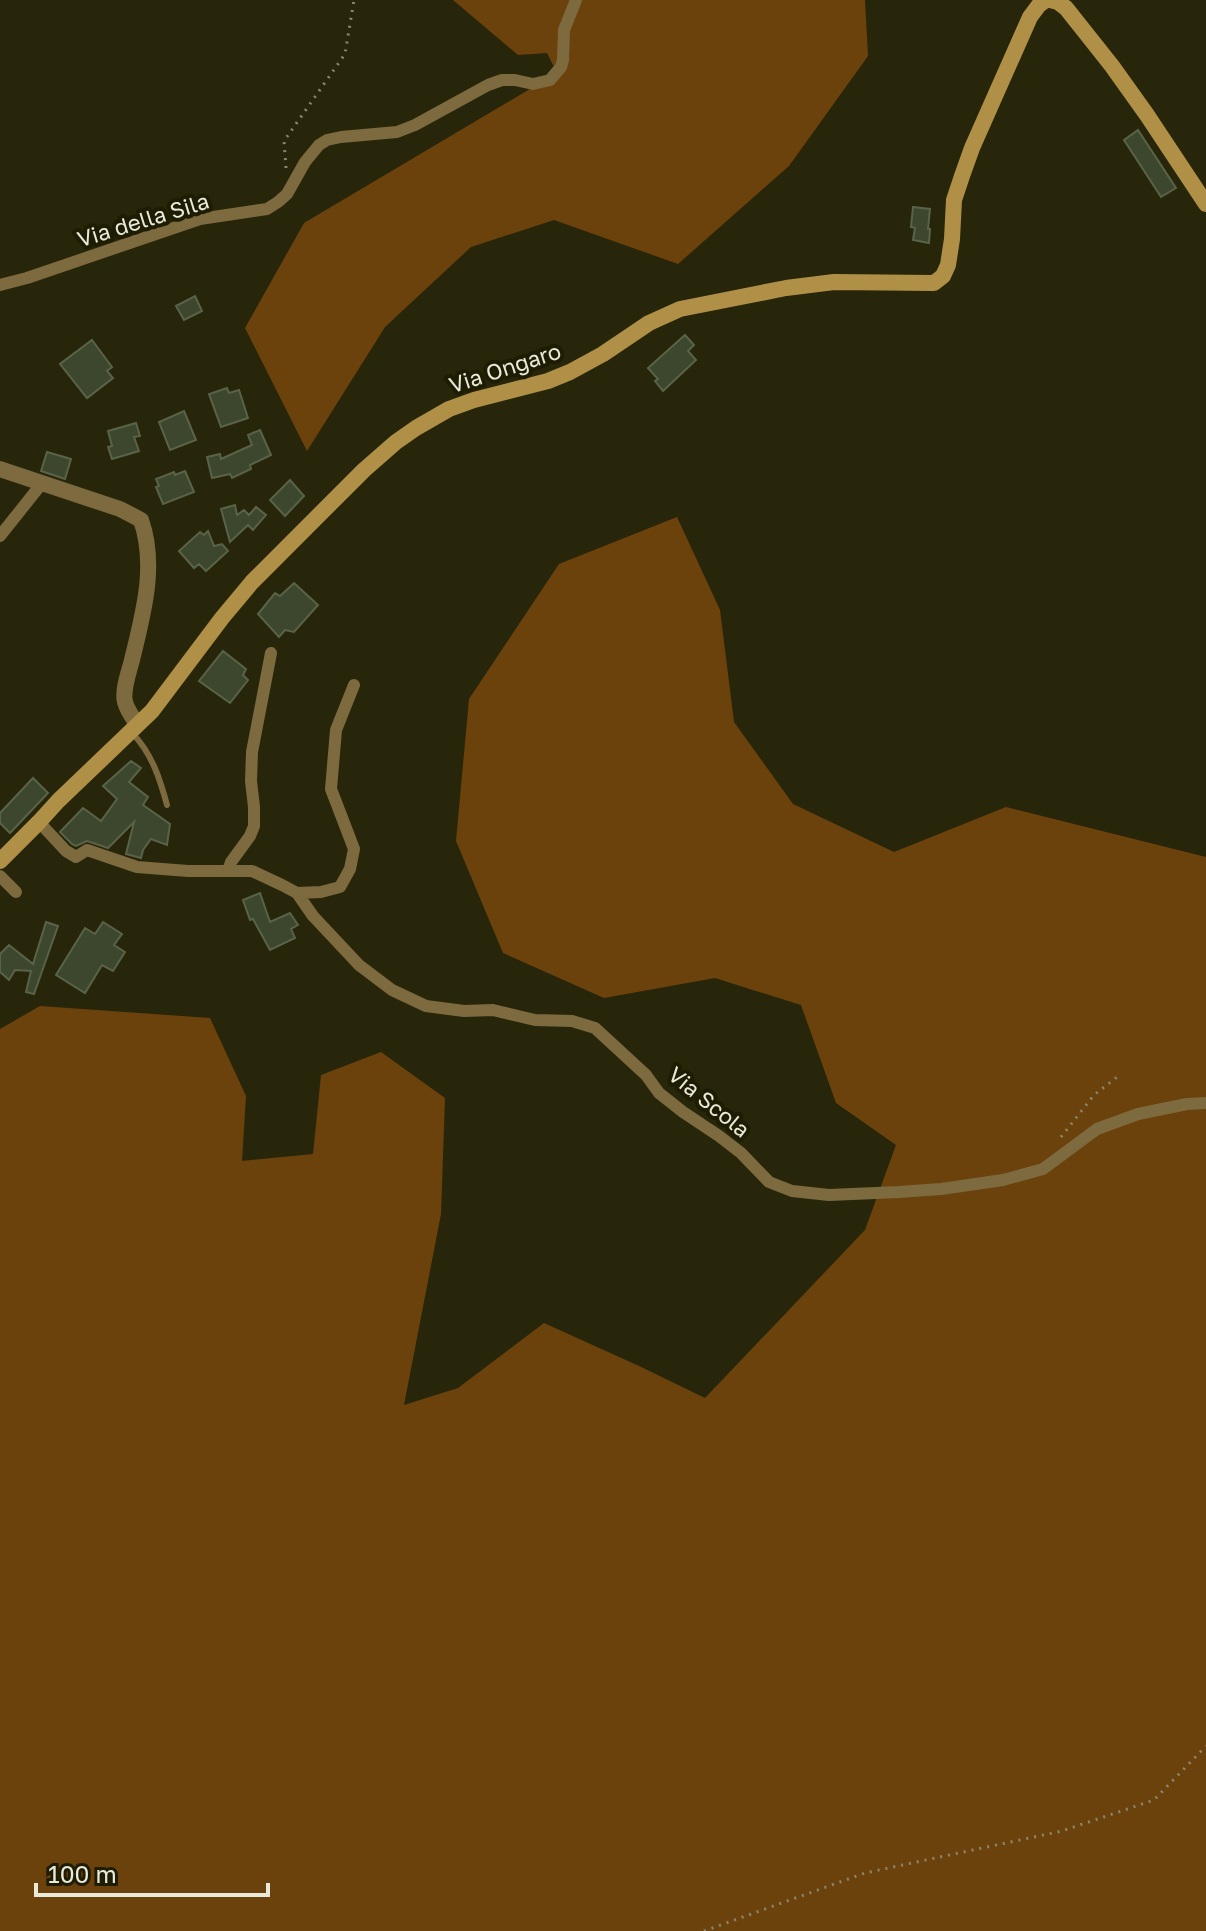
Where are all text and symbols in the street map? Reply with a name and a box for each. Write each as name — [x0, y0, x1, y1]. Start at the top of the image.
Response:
street label: Via della Sila — [74, 187, 212, 252]
street label: Via Ongaro — [446, 337, 564, 398]
street label: Via Scola — [663, 1060, 756, 1143]
scale bar — [36, 1847, 268, 1897]
text: 100 m — [48, 1859, 117, 1888]

